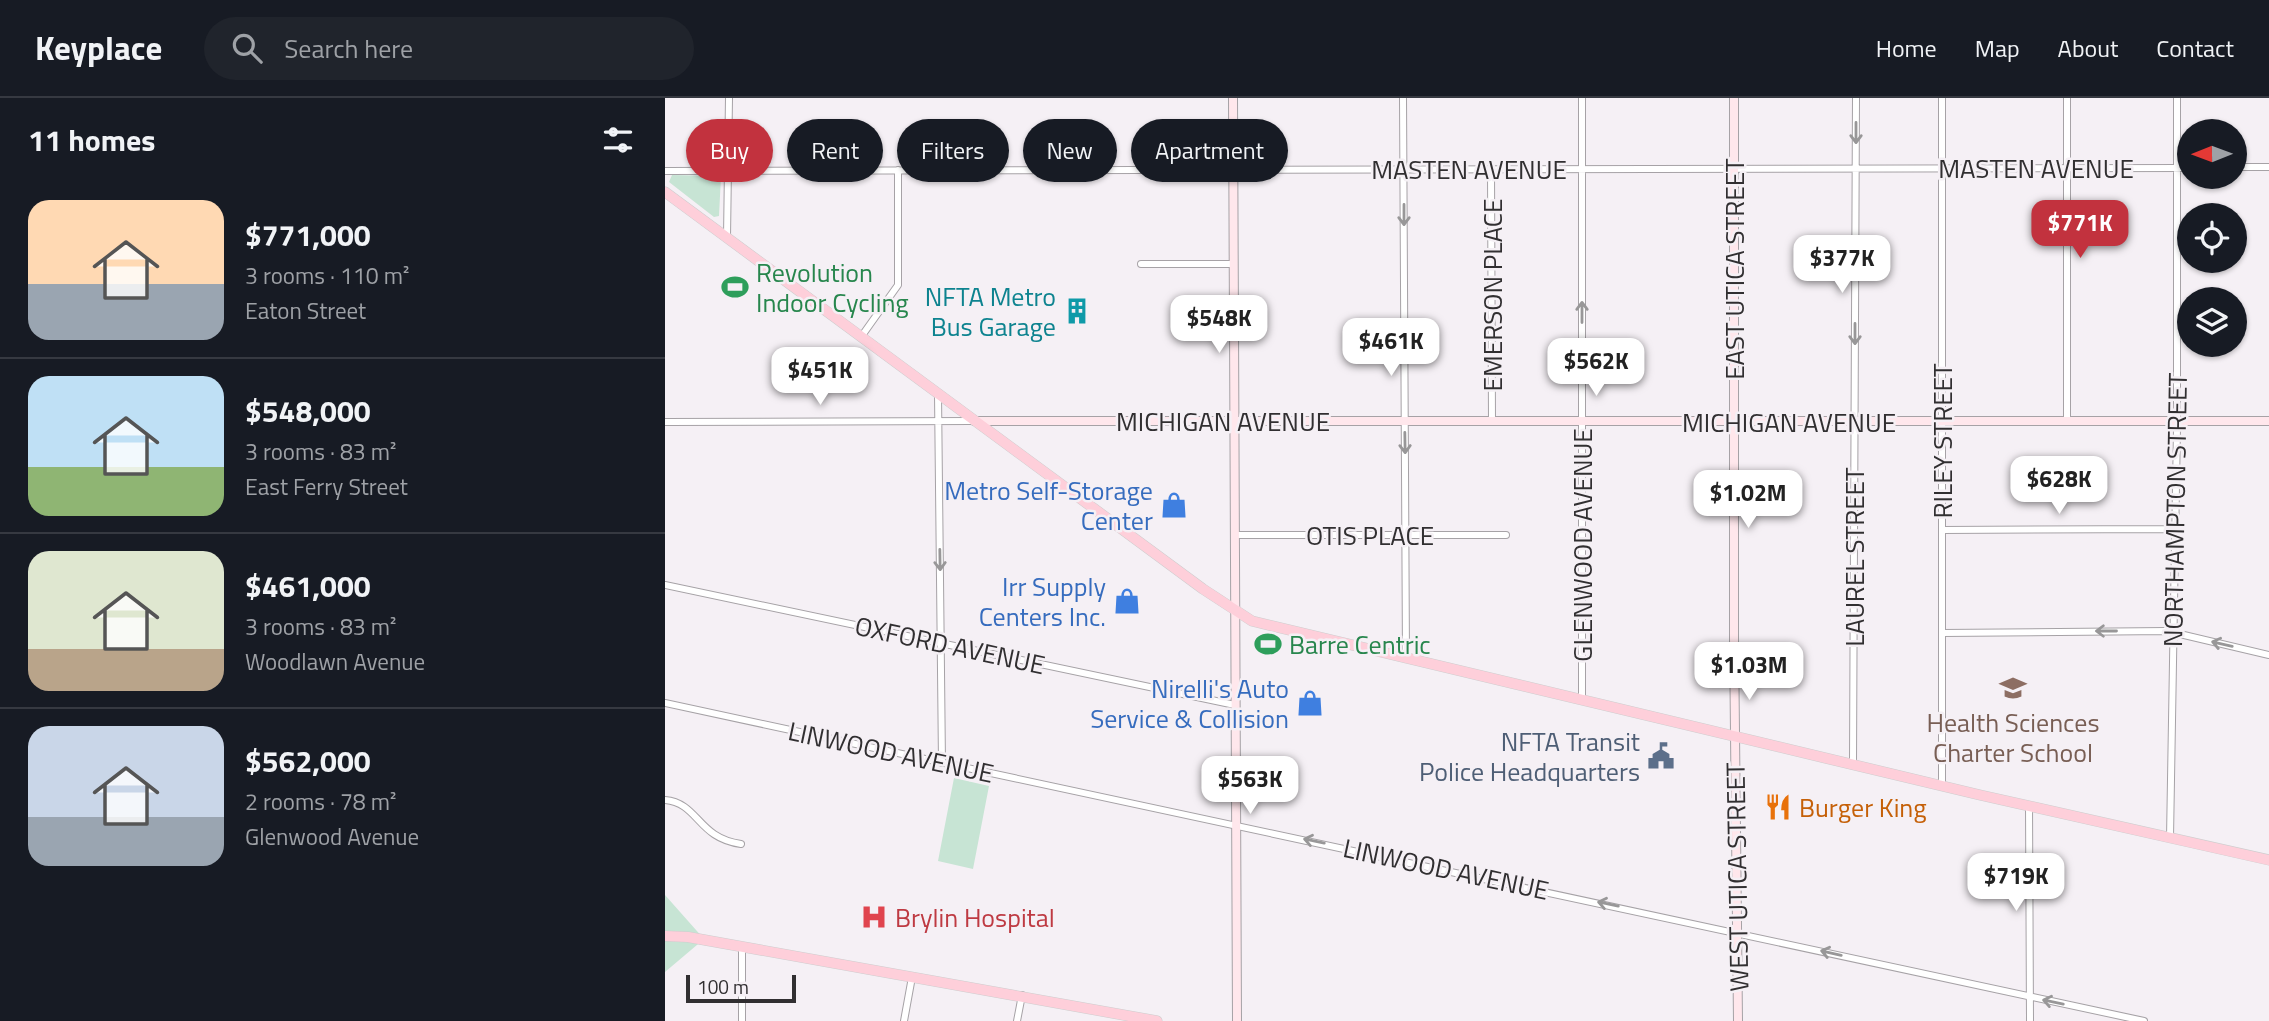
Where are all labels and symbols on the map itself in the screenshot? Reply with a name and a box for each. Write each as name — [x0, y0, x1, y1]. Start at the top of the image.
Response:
north arrow — [2177, 119, 2247, 189]
one-way arrow — [1849, 121, 1863, 144]
street label: MASTEN AVENUE — [1938, 149, 2134, 188]
street label: MASTEN AVENUE — [1371, 150, 1567, 189]
street label: EAST UTICA STREET — [1715, 158, 1754, 380]
street label: EMERSON PLACE — [1473, 199, 1512, 391]
pin: $771K — [2031, 200, 2129, 260]
one-way arrow — [1397, 203, 1411, 226]
pin: $377K — [1793, 236, 1891, 295]
place label: Revolution Indoor Cycling — [756, 253, 909, 322]
sports icon: Revolution Indoor Cycling — [720, 272, 750, 302]
place label: NFTA Metro Bus Garage — [925, 277, 1056, 346]
building icon: NFTA Metro Bus Garage — [1062, 296, 1092, 326]
pin: $548K — [1170, 296, 1268, 355]
one-way arrow — [1575, 300, 1589, 323]
pin: $461K — [1342, 318, 1440, 378]
one-way arrow — [1848, 322, 1862, 345]
pin: $562K — [1547, 338, 1645, 398]
pin: $451K — [771, 348, 869, 407]
street label: RILEY STREET — [1923, 363, 1962, 519]
street label: NORTHAMPTON STREET — [2153, 372, 2197, 647]
street label: MICHIGAN AVENUE — [1116, 402, 1330, 441]
street label: MICHIGAN AVENUE — [1682, 403, 1896, 442]
street label: GLENWOOD AVENUE — [1563, 428, 1602, 662]
one-way arrow — [1398, 431, 1411, 454]
pin: $628K — [2010, 456, 2108, 516]
street label: LAUREL STREET — [1835, 467, 1874, 647]
pin: $1.02M — [1691, 470, 1805, 530]
place label: Metro Self-Storage Center — [944, 471, 1153, 540]
shop icon: Metro Self-Storage Center — [1159, 490, 1189, 520]
street label: OTIS PLACE — [1306, 516, 1434, 555]
one-way arrow — [933, 548, 947, 571]
place label: Irr Supply Centers Inc. — [979, 567, 1106, 636]
shop icon: Irr Supply Centers Inc. — [1112, 586, 1142, 616]
street label: OXFORD AVENUE — [851, 606, 1049, 684]
one-way arrow — [2095, 624, 2118, 638]
place label: Barre Centric — [1289, 625, 1431, 664]
sports icon: Barre Centric — [1253, 629, 1283, 659]
one-way arrow — [2211, 636, 2234, 650]
pin: $1.03M — [1692, 642, 1806, 702]
place label: Nirelli's Auto Service & Collision — [1090, 669, 1289, 738]
school or university icon: Health Sciences Charter School — [1998, 673, 2028, 703]
shop icon: Nirelli's Auto Service & Collision — [1295, 688, 1325, 718]
place label: Health Sciences Charter School — [1926, 703, 2100, 772]
street label: LINWOOD AVENUE — [785, 711, 997, 793]
place label: NFTA Transit Police Headquarters — [1419, 722, 1640, 791]
public building icon: NFTA Transit Police Headquarters — [1646, 741, 1676, 771]
pin: $563K — [1201, 756, 1299, 816]
street label: WEST UTICA STREET — [1715, 762, 1758, 992]
place label: Burger King — [1799, 788, 1927, 827]
restaurant icon: Burger King — [1763, 792, 1793, 822]
street label: LINWOOD AVENUE — [1340, 828, 1552, 910]
one-way arrow — [1303, 833, 1326, 847]
pin: $719K — [1967, 854, 2065, 913]
one-way arrow — [1597, 897, 1620, 911]
place label: Brylin Hospital — [895, 898, 1055, 937]
hospital icon: Brylin Hospital — [859, 902, 889, 932]
one-way arrow — [1820, 946, 1843, 959]
scale bar — [686, 972, 796, 1004]
one-way arrow — [2042, 995, 2065, 1009]

